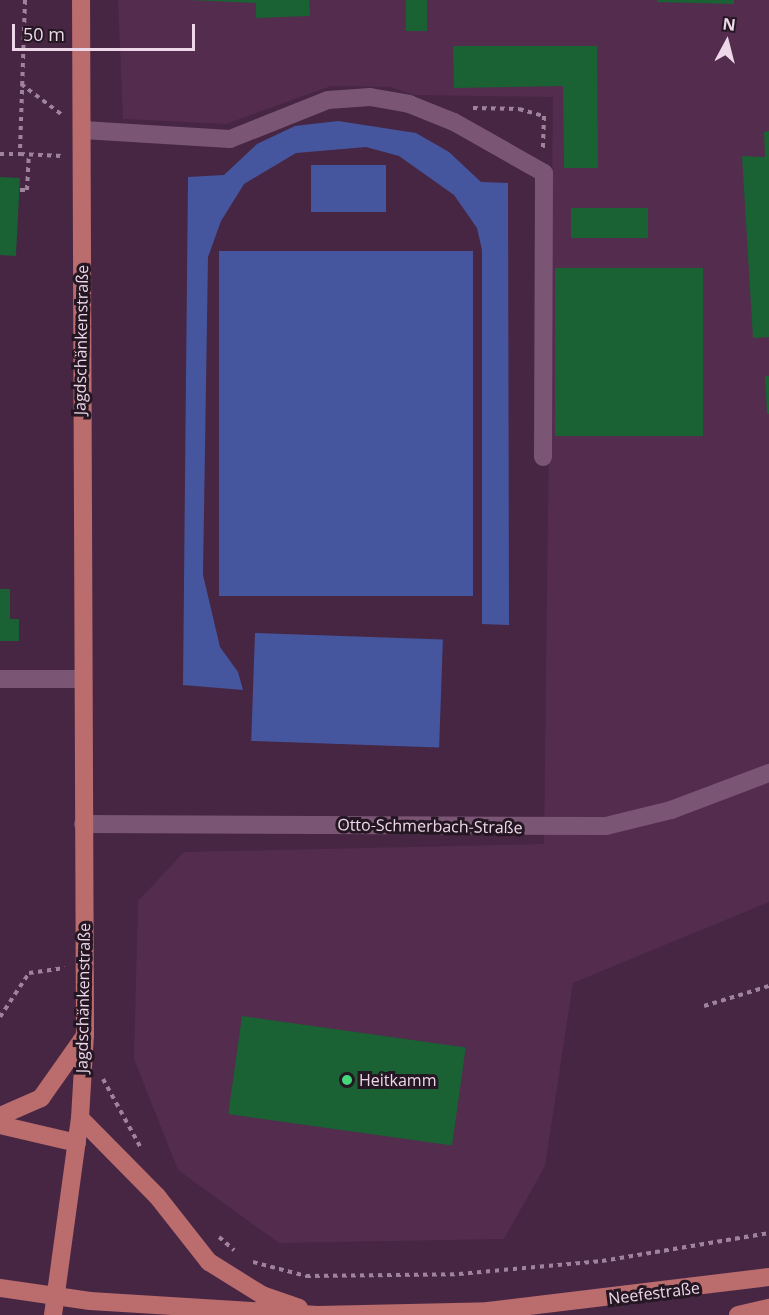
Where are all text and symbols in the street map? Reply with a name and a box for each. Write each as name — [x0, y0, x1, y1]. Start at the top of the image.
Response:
scale bar — [15, 12, 198, 50]
north arrow — [697, 12, 757, 72]
text: N — [721, 12, 737, 36]
text: 50 m — [23, 22, 65, 46]
street label: Jagdschänkenstraße — [70, 265, 92, 415]
street label: Otto-Schmerbach-Straße — [337, 815, 523, 837]
street label: Jagdschänkenstraße — [72, 923, 94, 1073]
place label: Heitkamm — [359, 1070, 436, 1090]
marker: Heitkamm — [340, 1073, 354, 1087]
street label: Neefestraße — [607, 1278, 701, 1308]

